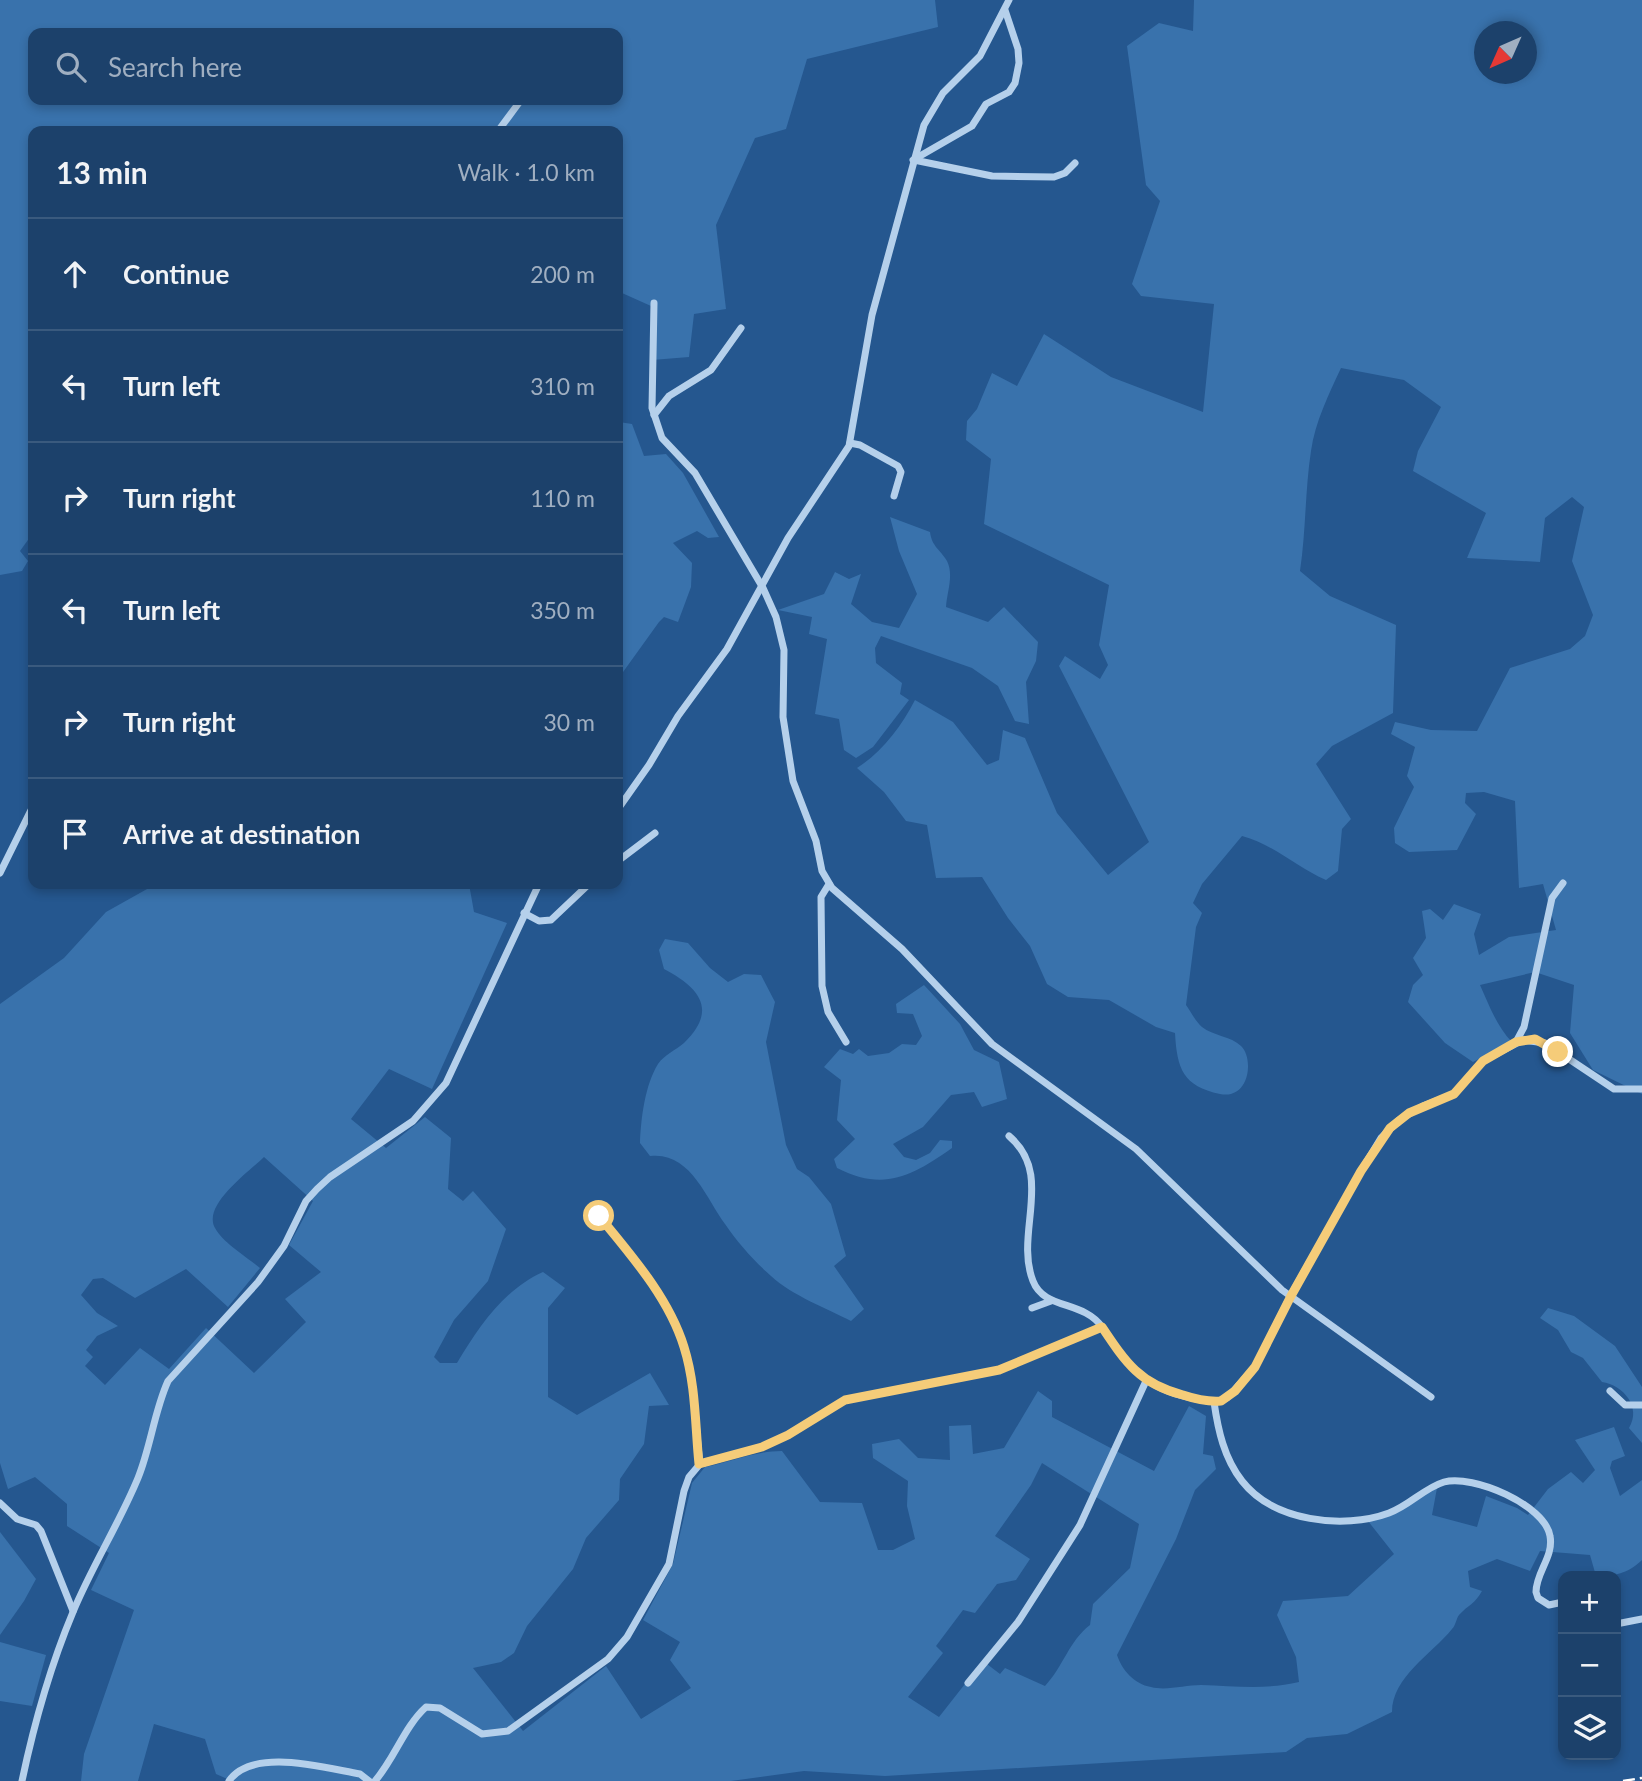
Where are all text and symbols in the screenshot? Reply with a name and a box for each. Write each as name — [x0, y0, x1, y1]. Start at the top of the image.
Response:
north arrow — [1474, 21, 1537, 84]
search box — [28, 28, 623, 105]
icon: search — [52, 48, 90, 86]
text: Search here — [108, 51, 242, 83]
text: 13 min — [56, 154, 148, 190]
text: Walk · 1.0 km — [458, 158, 595, 186]
icon: ahead — [56, 255, 94, 293]
text: Continue — [123, 258, 229, 290]
text: 200 m — [530, 260, 595, 288]
icon: left — [56, 367, 94, 405]
text: Turn left — [123, 370, 220, 402]
text: 310 m — [530, 372, 595, 400]
icon: right — [56, 479, 94, 517]
text: Turn right — [123, 482, 236, 514]
text: 110 m — [530, 484, 595, 512]
icon: left — [56, 591, 94, 629]
text: Turn left — [123, 594, 220, 626]
text: 350 m — [530, 596, 595, 624]
icon: right — [56, 703, 94, 741]
text: Turn right — [123, 706, 236, 738]
text: 30 m — [544, 708, 595, 736]
icon: arrive — [56, 815, 94, 853]
text: Arrive at destination — [123, 818, 360, 850]
route end — [1542, 1036, 1573, 1067]
route start — [583, 1200, 614, 1231]
map controls — [1558, 1571, 1621, 1760]
button: + — [1558, 1571, 1621, 1634]
button: − — [1558, 1634, 1621, 1697]
button: layers — [1558, 1697, 1621, 1760]

